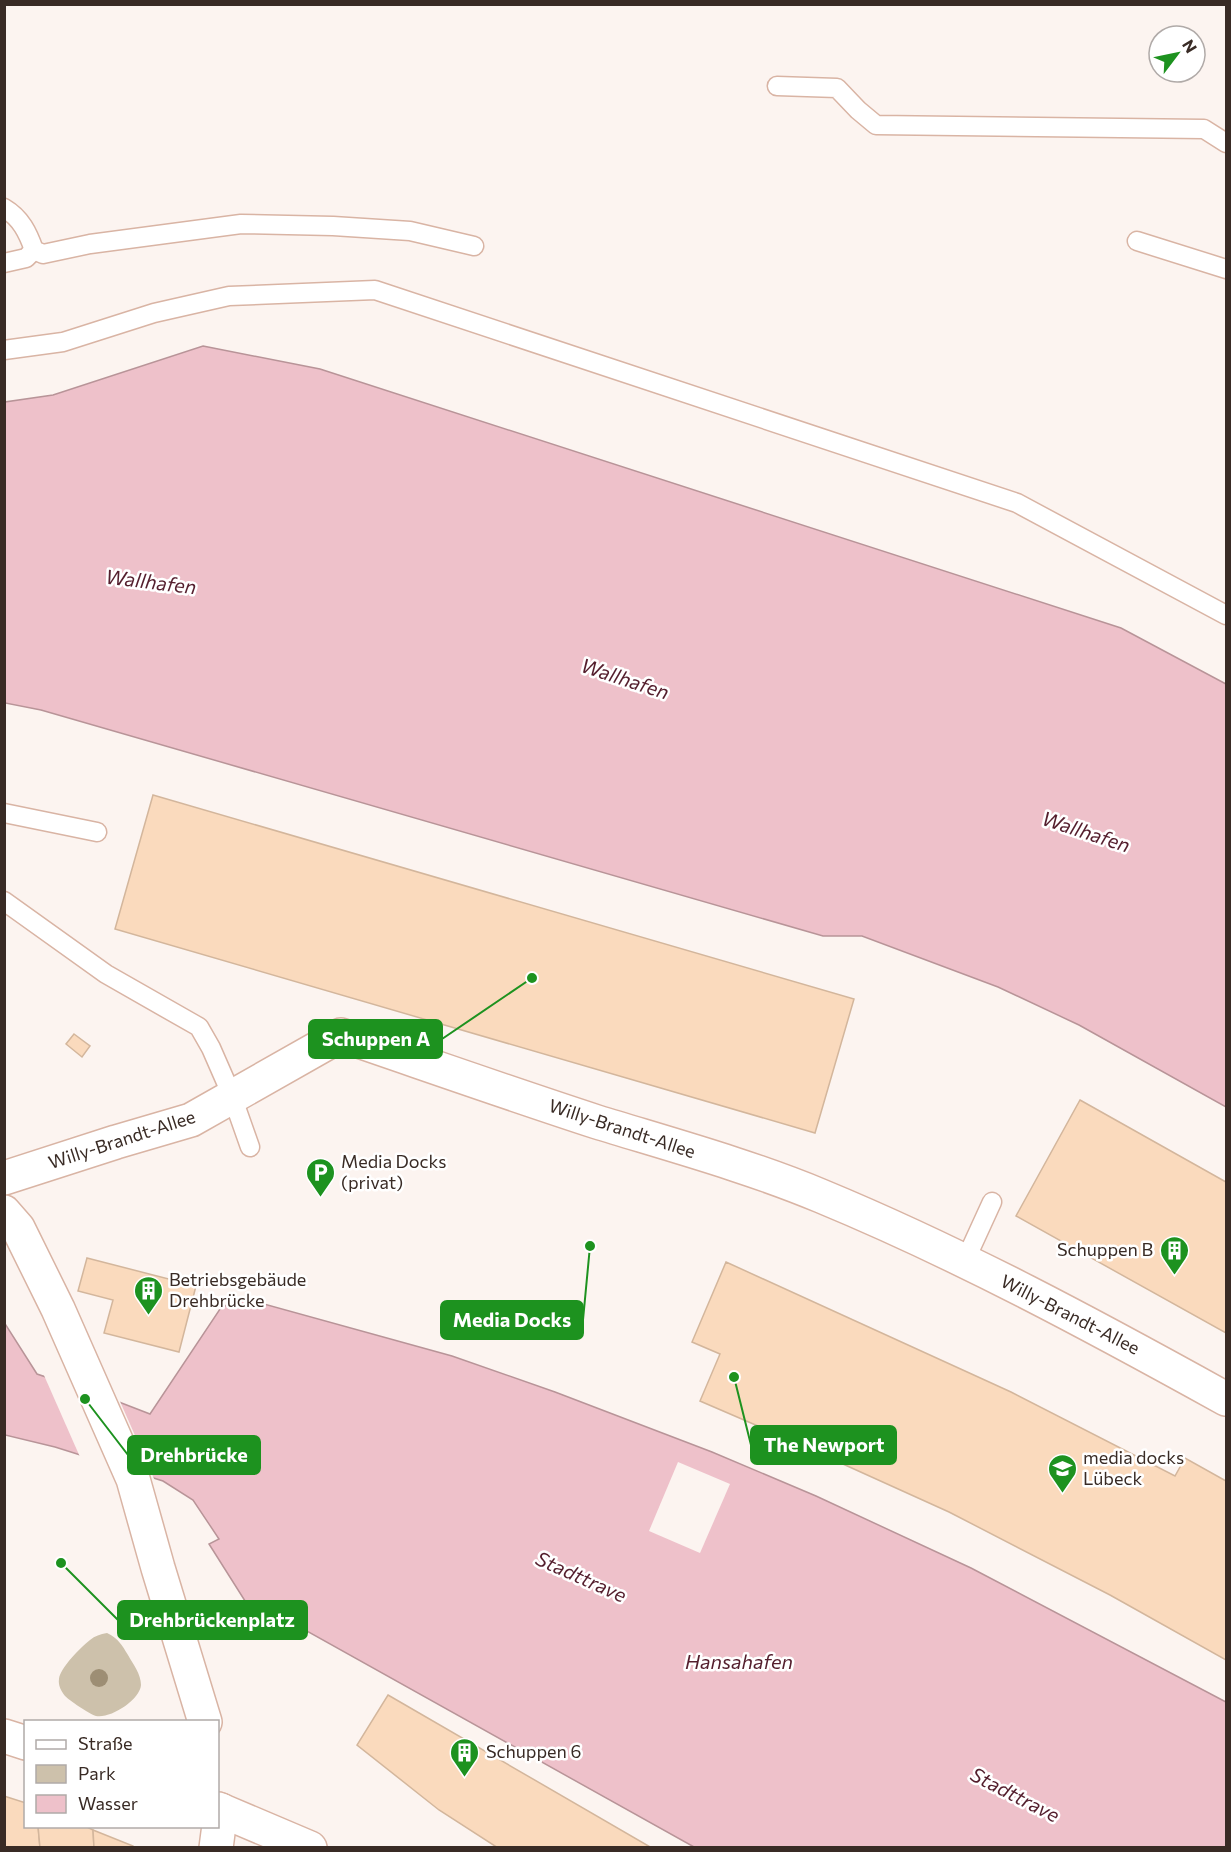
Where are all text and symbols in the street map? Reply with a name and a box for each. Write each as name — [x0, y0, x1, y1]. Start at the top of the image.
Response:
north arrow — [1147, 24, 1207, 84]
text: N — [1179, 36, 1201, 56]
water label: Wallhafen — [104, 564, 198, 598]
water label: Wallhafen — [578, 653, 672, 704]
water label: Wallhafen — [1039, 806, 1133, 857]
callout: Schuppen A — [309, 1020, 442, 1058]
text: Schuppen A — [322, 1026, 430, 1050]
street label: Willy-Brandt-Allee — [546, 1094, 698, 1162]
street label: Willy-Brandt-Allee — [46, 1105, 198, 1173]
place label: Media Docks (privat) — [341, 1150, 446, 1193]
parking icon: Media Docks (privat) — [304, 1156, 336, 1198]
building icon: Schuppen B — [1158, 1234, 1190, 1276]
place label: Schuppen B — [1057, 1238, 1153, 1260]
place label: Betriebsgebäude Drehbrücke — [169, 1268, 306, 1311]
street label: Willy-Brandt-Allee — [997, 1270, 1144, 1359]
building icon: Betriebsgebäude Drehbrücke — [132, 1274, 164, 1316]
callout: Media Docks — [441, 1301, 583, 1339]
text: Media Docks — [453, 1307, 571, 1331]
callout: The Newport — [751, 1426, 896, 1464]
text: The Newport — [763, 1432, 885, 1456]
callout: Drehbrücke — [128, 1436, 260, 1474]
text: Drehbrücke — [140, 1442, 248, 1466]
place label: media docks Lübeck — [1083, 1446, 1184, 1489]
school or university icon: media docks Lübeck — [1046, 1452, 1078, 1494]
water label: Stadttrave — [532, 1545, 631, 1607]
callout: Drehbrückenplatz — [118, 1601, 307, 1639]
text: Drehbrückenplatz — [129, 1607, 295, 1631]
water label: Hansahafen — [685, 1649, 793, 1673]
legend — [24, 1720, 219, 1828]
text: Straße — [78, 1732, 133, 1754]
building icon: Schuppen 6 — [449, 1736, 481, 1778]
place label: Schuppen 6 — [486, 1740, 581, 1762]
water label: Stadttrave — [967, 1761, 1064, 1827]
text: Park — [78, 1762, 116, 1784]
text: Wasser — [78, 1792, 138, 1814]

